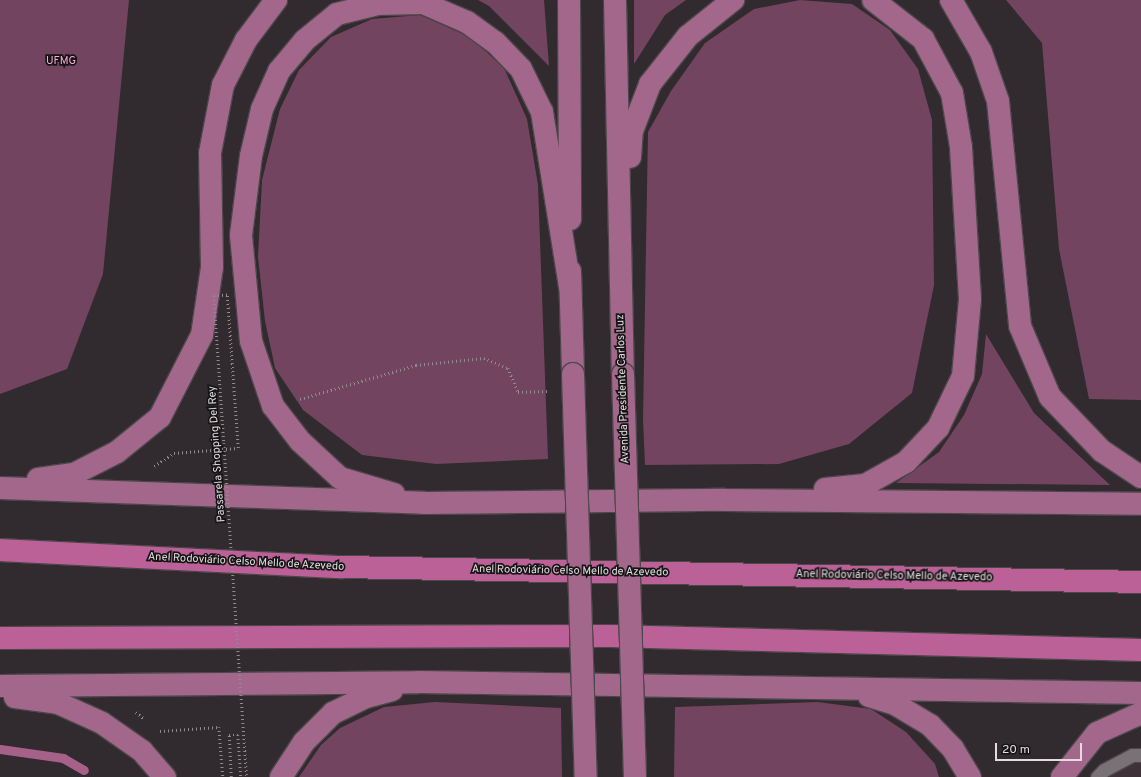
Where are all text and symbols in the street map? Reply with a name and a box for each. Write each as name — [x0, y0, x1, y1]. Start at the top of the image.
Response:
park label: UFMG — [46, 54, 76, 68]
street label: Avenida Presidente Carlos Luz — [614, 314, 632, 464]
street label: Passarela Shopping Del Rey — [206, 385, 228, 523]
street label: Anel Rodoviário Celso Mello de Azevedo — [147, 550, 345, 574]
street label: Anel Rodoviário Celso Mello de Azevedo — [471, 563, 669, 579]
street label: Anel Rodoviário Celso Mello de Azevedo — [795, 568, 993, 584]
scale bar — [997, 735, 1084, 761]
text: 20 m — [1002, 742, 1030, 758]

